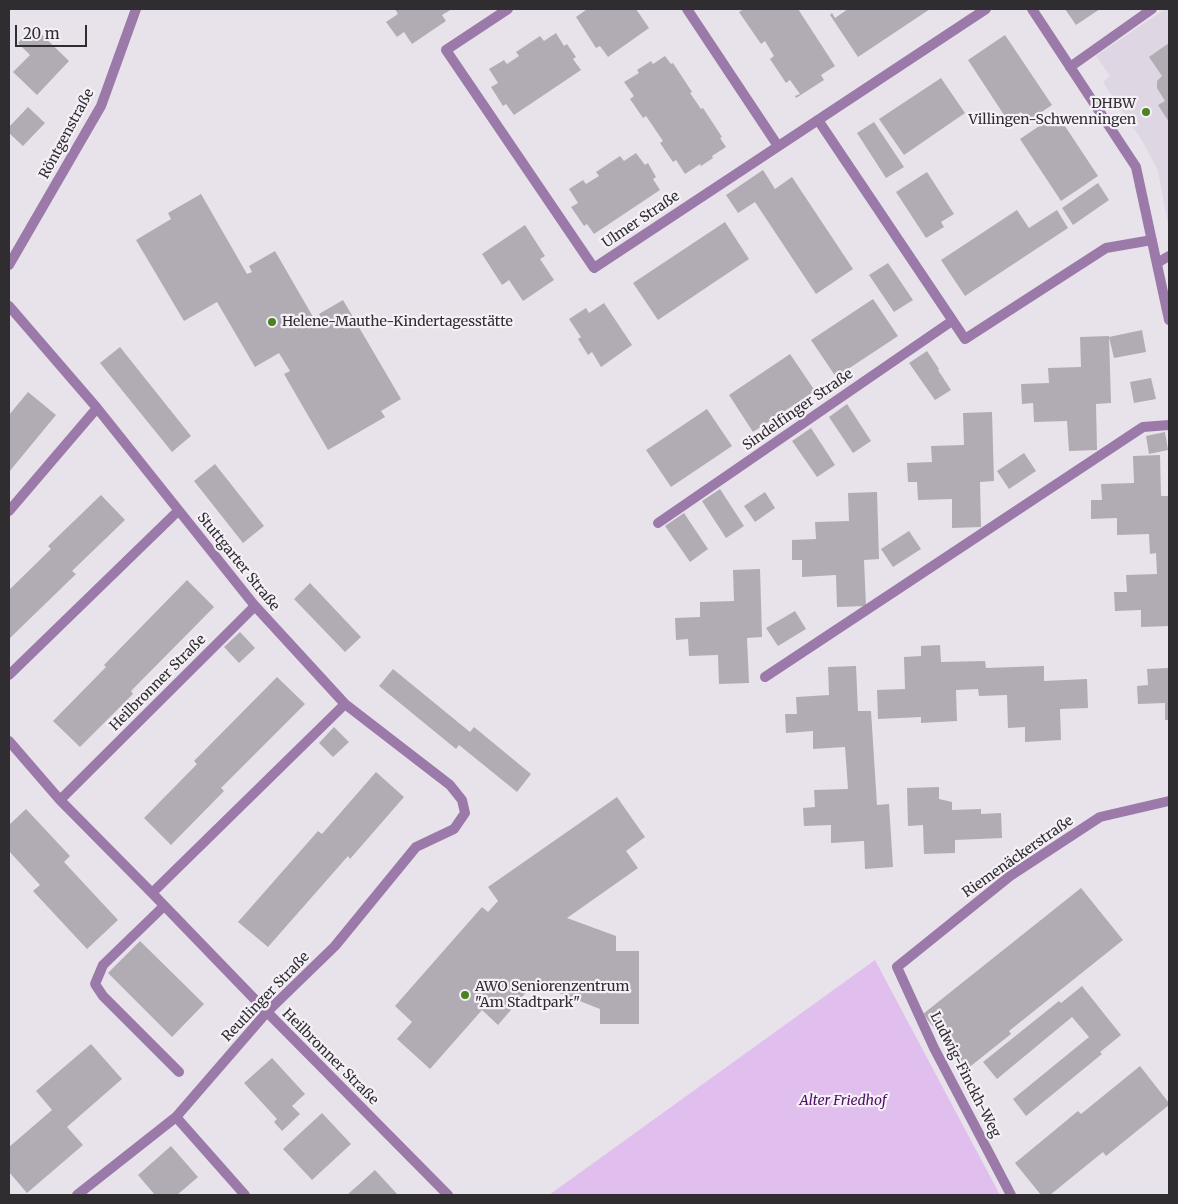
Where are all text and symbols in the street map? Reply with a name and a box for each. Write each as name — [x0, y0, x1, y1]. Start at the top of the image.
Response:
scale bar — [18, 15, 90, 47]
text: 20 m — [23, 24, 60, 43]
street label: Röntgenstraße — [36, 86, 98, 182]
place label: DHBW Villingen-Schwenningen — [969, 96, 1136, 128]
marker: DHBW Villingen-Schwenningen — [1140, 106, 1152, 118]
street label: Ulmer Straße — [599, 188, 683, 252]
place label: Helene-Mauthe-Kindertagesstätte — [282, 314, 513, 330]
marker: Helene-Mauthe-Kindertagesstätte — [266, 316, 278, 328]
street label: Sindelfinger Straße — [740, 366, 856, 454]
street label: Stuttgarter Straße — [193, 510, 283, 614]
street label: Heilbronner Straße — [106, 631, 210, 735]
street label: Riemenäckerstraße — [959, 813, 1077, 901]
street label: Reutlinger Straße — [219, 949, 313, 1045]
place label: AWO Seniorenzentrum "Am Stadtpark" — [475, 979, 629, 1012]
marker: AWO Seniorenzentrum "Am Stadtpark" — [459, 989, 471, 1001]
street label: Heilbronner Straße — [278, 1005, 382, 1109]
street label: Ludwig-Finckh-Weg — [926, 1010, 1004, 1140]
park label: Alter Friedhof — [799, 1093, 887, 1109]

